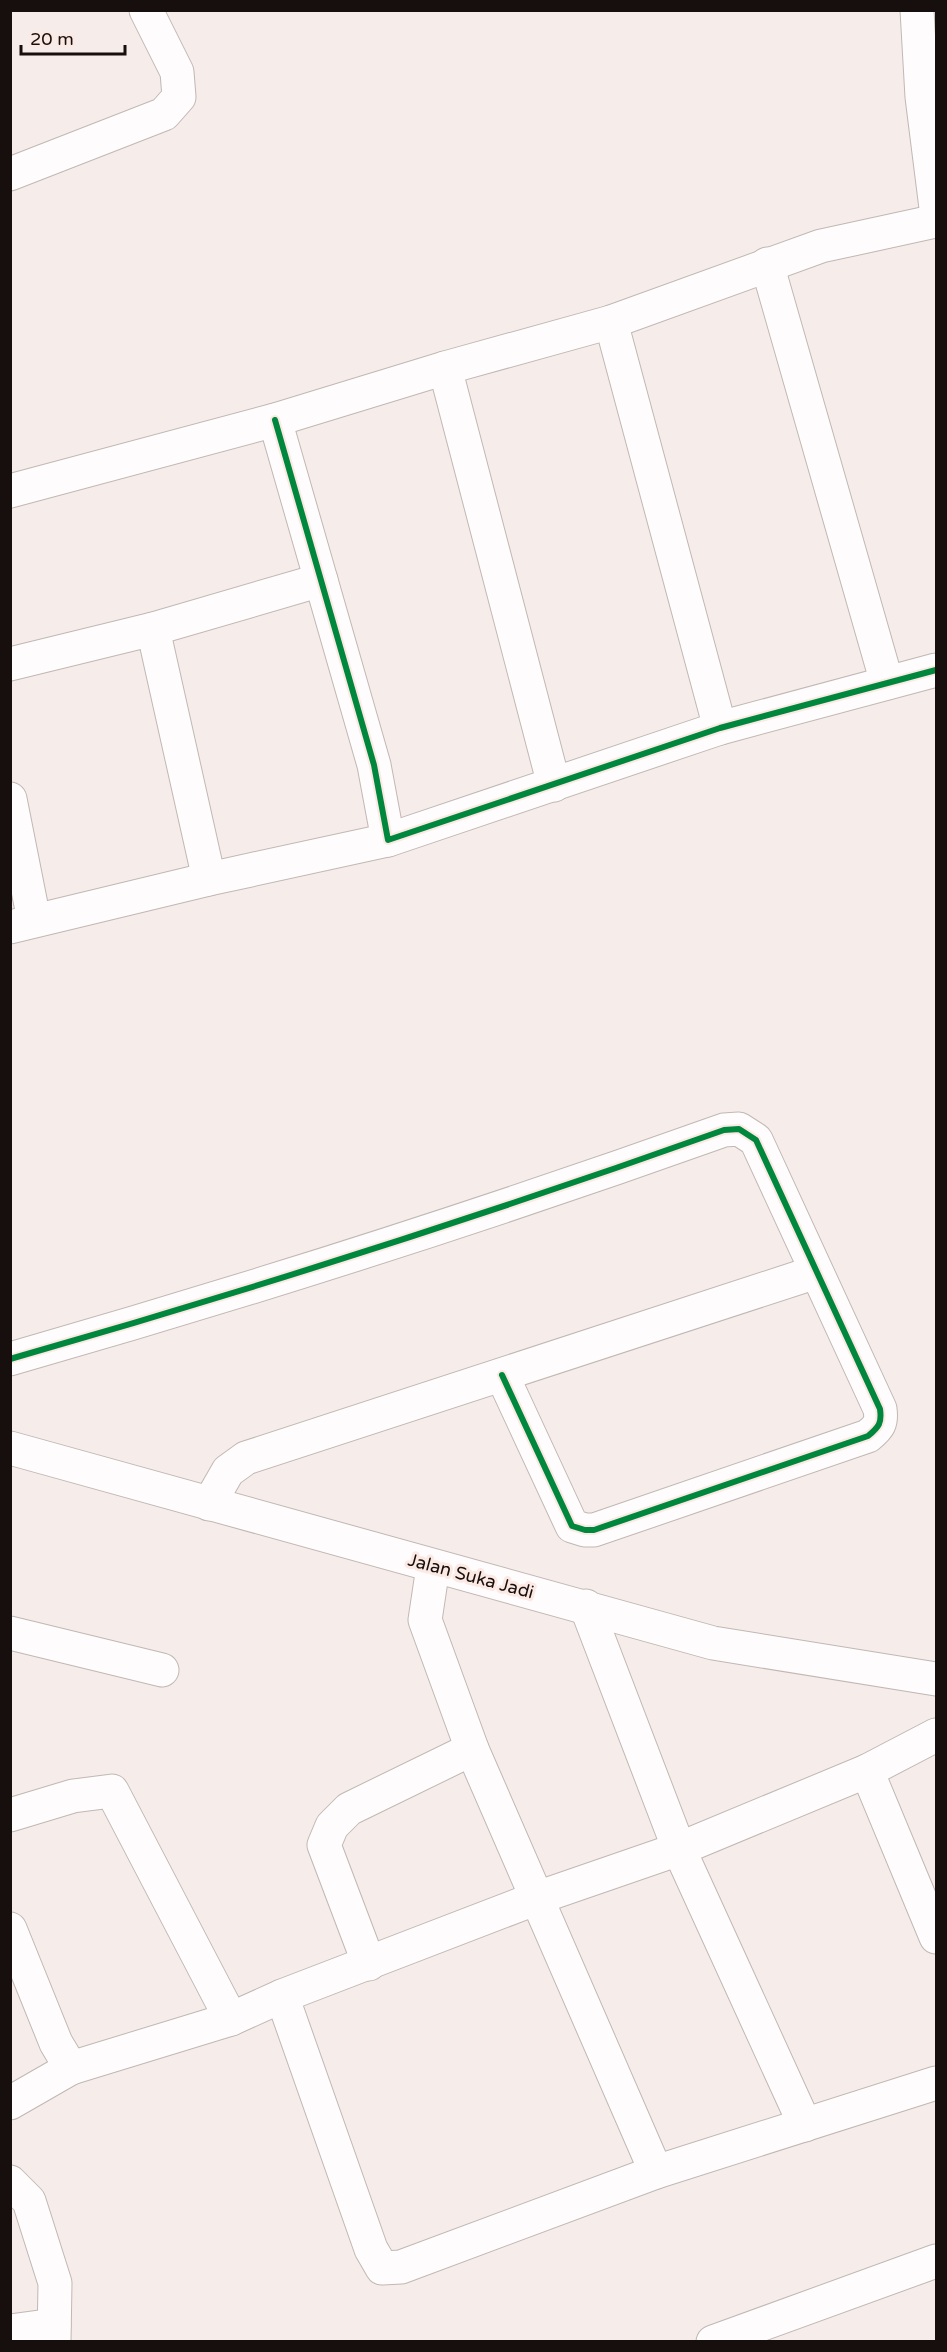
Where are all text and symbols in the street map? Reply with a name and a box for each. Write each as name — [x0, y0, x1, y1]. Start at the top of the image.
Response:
scale bar — [21, 18, 124, 56]
text: 20 m — [30, 28, 74, 50]
street label: Jalan Suka Jadi — [406, 1549, 536, 1603]

